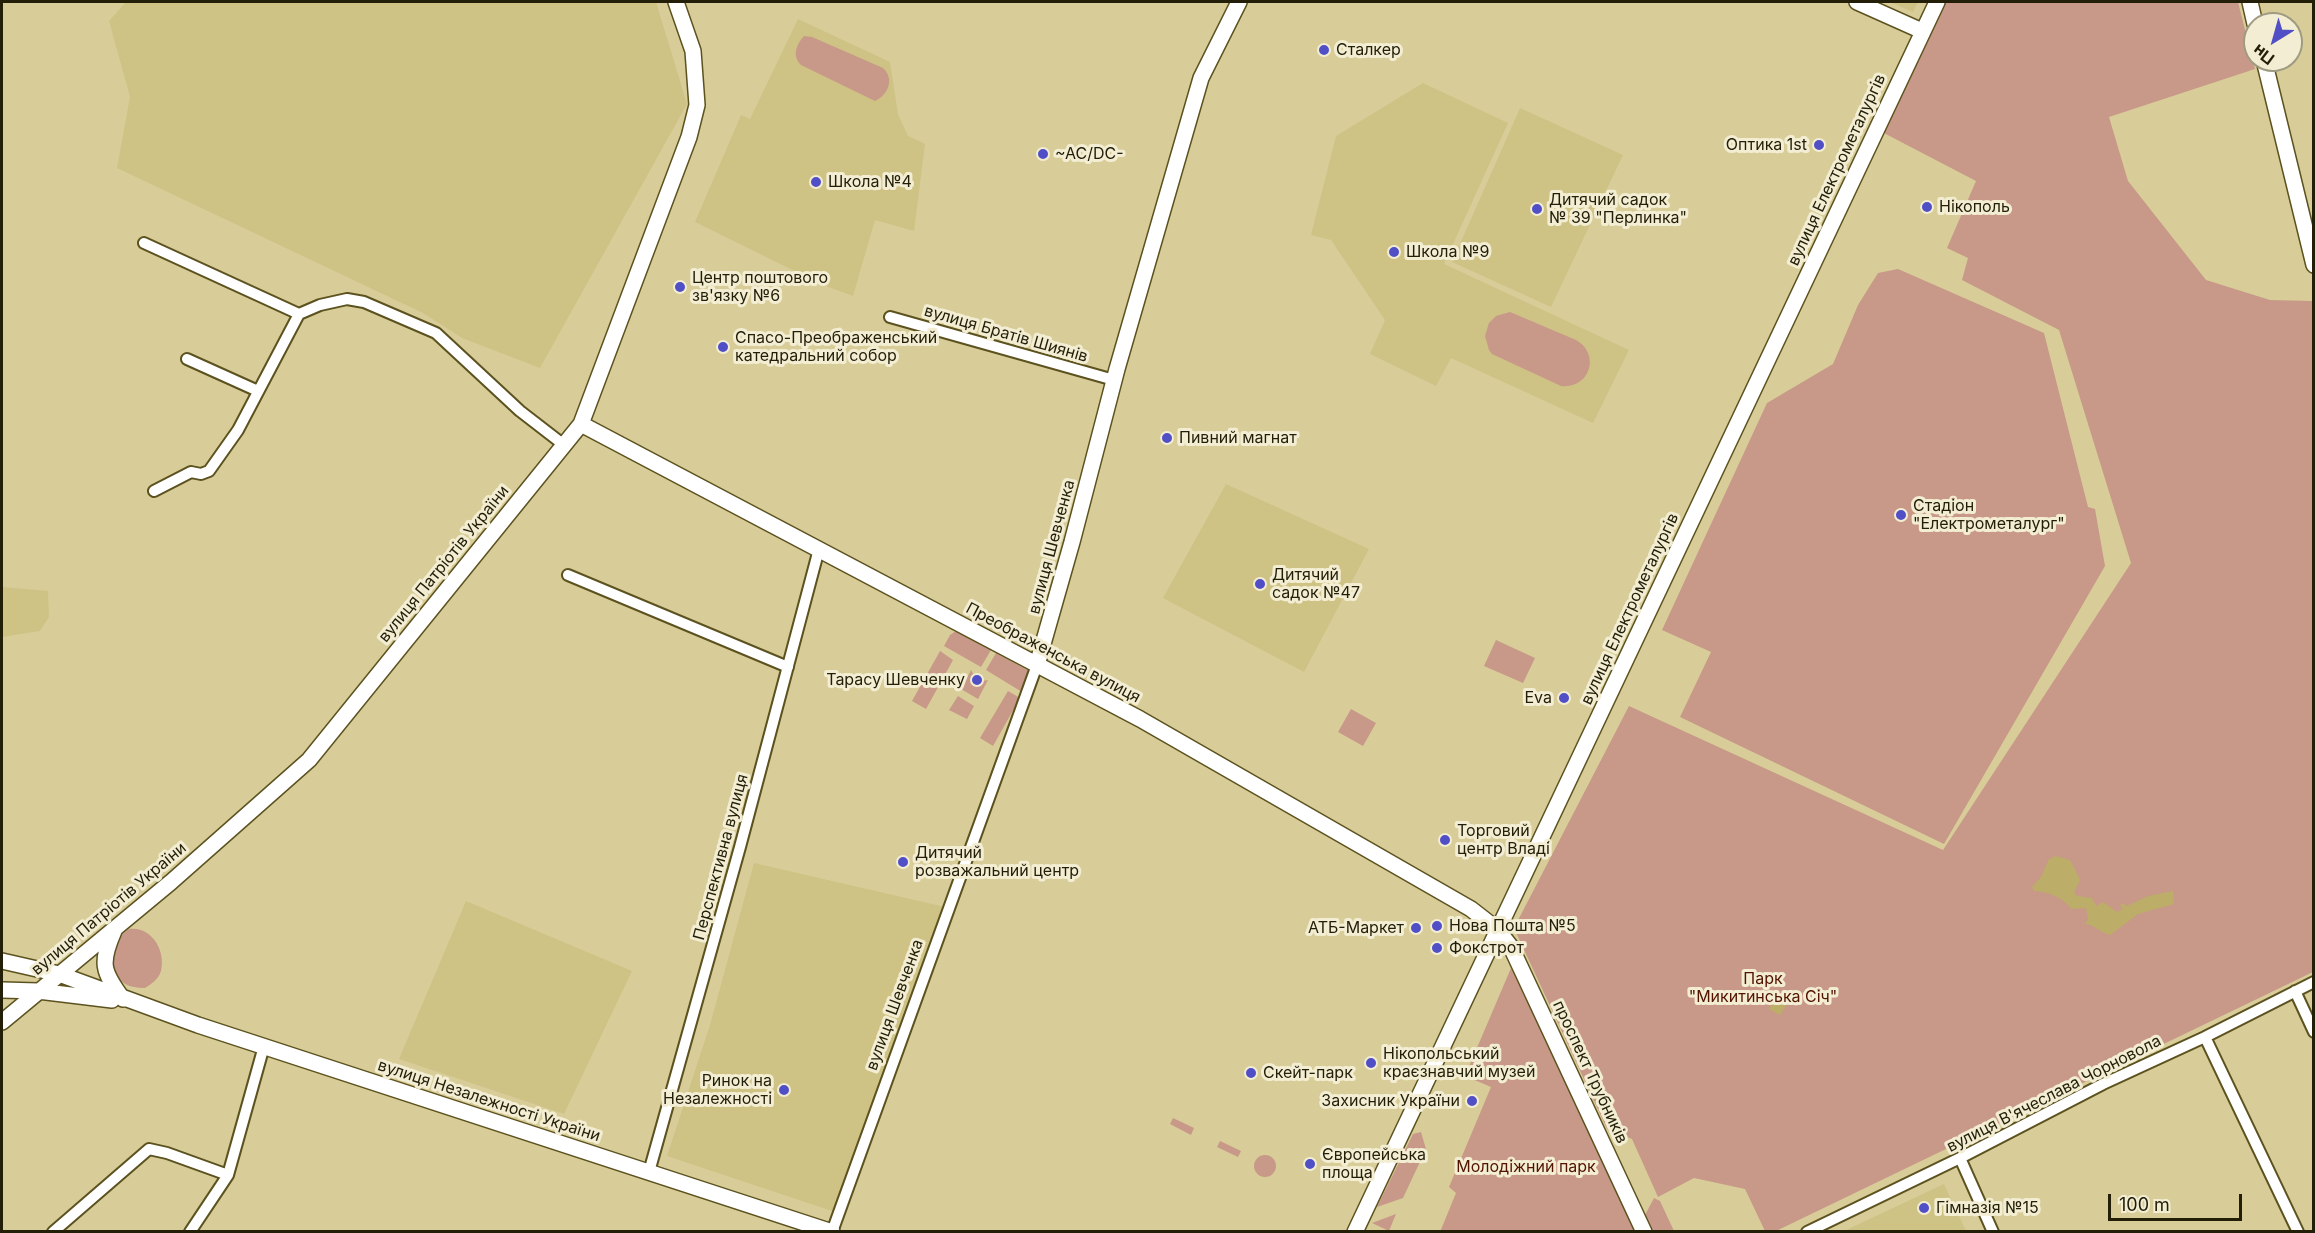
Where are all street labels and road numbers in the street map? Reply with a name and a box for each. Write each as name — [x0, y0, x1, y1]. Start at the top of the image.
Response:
street label: вулиця Електрометалургів — [1784, 71, 1890, 269]
street label: вулиця Братів Шиянів — [922, 301, 1090, 367]
street label: вулиця Шевченка — [1025, 478, 1079, 616]
street label: вулиця Патріотів України — [375, 482, 513, 646]
street label: вулиця Електрометалургів — [1577, 510, 1683, 708]
street label: Преображенська вулиця — [962, 599, 1144, 707]
street label: Перспективна вулиця — [690, 772, 752, 942]
street label: вулиця Патріотів України — [28, 839, 190, 979]
street label: вулиця Шевченка — [862, 937, 928, 1073]
street label: проспект Трубників — [1549, 998, 1631, 1146]
street label: вулиця В'ячеслава Чорновола — [1944, 1031, 2164, 1157]
street label: вулиця Незалежності України — [375, 1056, 603, 1146]

